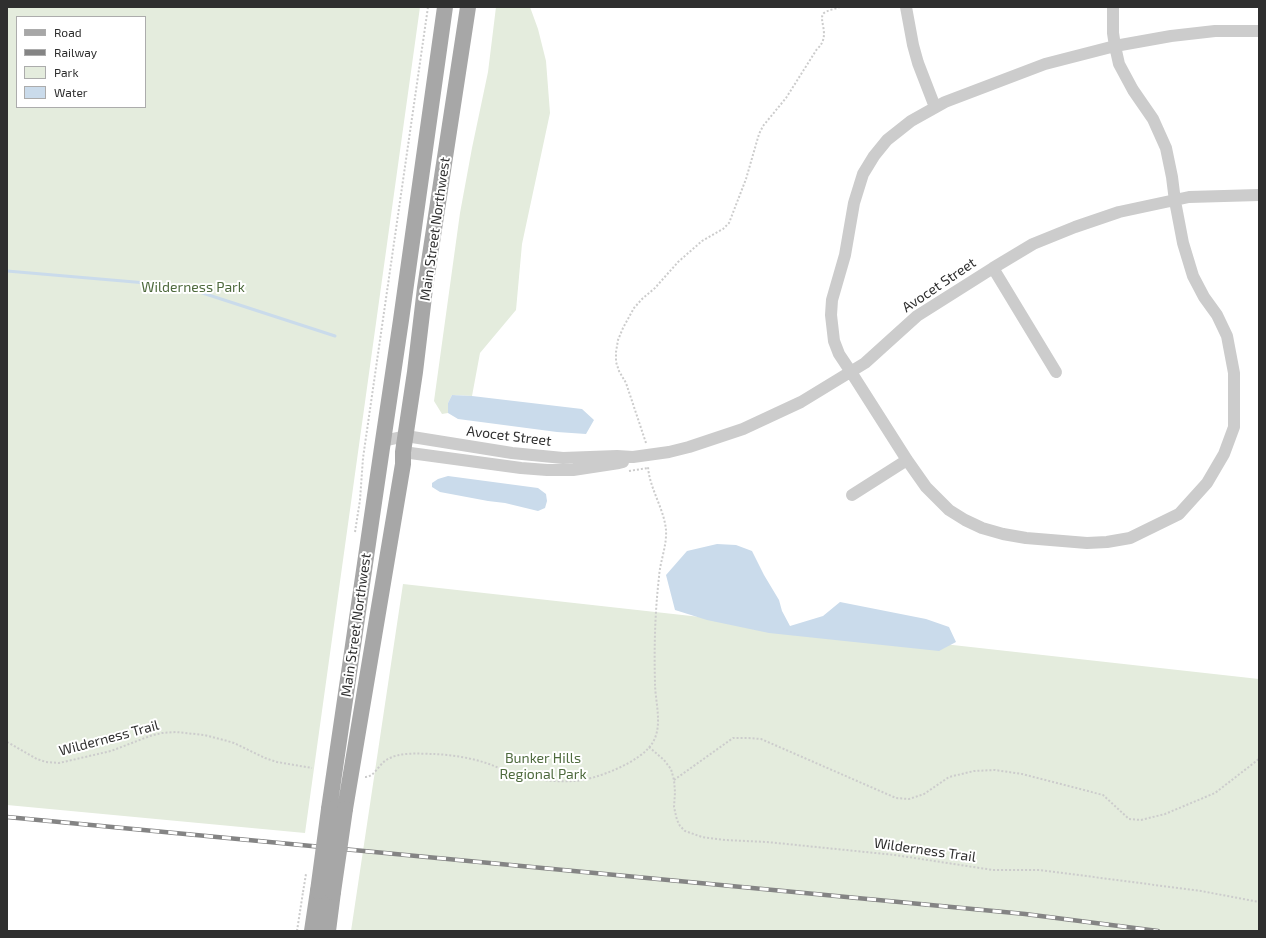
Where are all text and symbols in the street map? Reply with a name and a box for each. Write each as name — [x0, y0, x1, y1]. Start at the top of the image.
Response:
legend — [16, 16, 146, 108]
text: Road — [54, 25, 82, 39]
text: Railway — [54, 45, 97, 59]
text: Park — [54, 65, 79, 79]
text: Water — [54, 85, 88, 99]
street label: Main Street Northwest — [417, 156, 453, 302]
street label: Avocet Street — [899, 254, 979, 316]
park label: Wilderness Park — [141, 279, 245, 295]
street label: Avocet Street — [466, 422, 552, 450]
street label: Main Street Northwest — [338, 552, 374, 698]
street label: Wilderness Trail — [57, 717, 161, 759]
park label: Bunker Hills Regional Park — [499, 750, 587, 782]
street label: Wilderness Trail — [873, 835, 977, 865]

